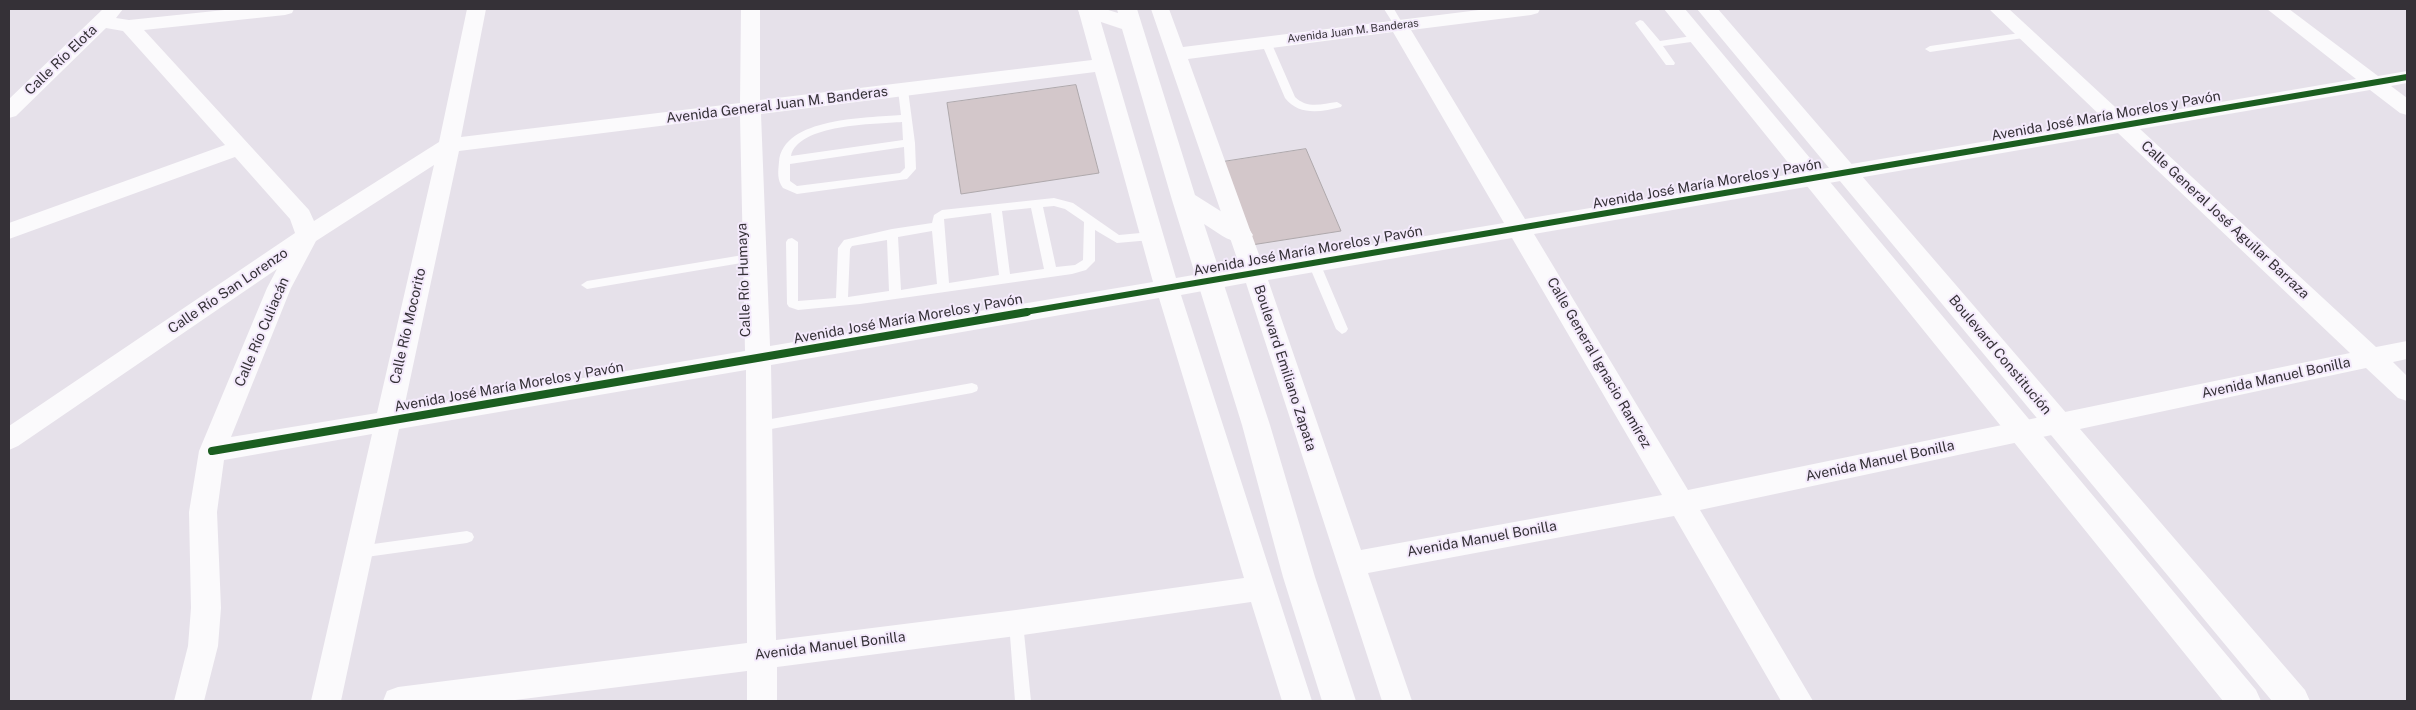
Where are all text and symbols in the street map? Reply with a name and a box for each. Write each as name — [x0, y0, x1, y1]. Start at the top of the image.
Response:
street label: Avenida Juan M. Banderas — [1287, 16, 1419, 46]
street label: Calle Río Elota — [21, 21, 101, 99]
street label: Avenida General Juan M. Banderas — [665, 83, 889, 127]
street label: Avenida José María Morelos y Pavón — [1990, 88, 2222, 144]
street label: Calle General José Aguilar Barraza — [2137, 137, 2313, 303]
street label: Avenida José María Morelos y Pavón — [1591, 156, 1823, 212]
street label: Calle Río Humaya — [734, 223, 754, 337]
street label: Avenida José María Morelos y Pavón — [1192, 223, 1424, 279]
street label: Calle Río San Lorenzo — [165, 245, 291, 337]
street label: Calle Río Mocorito — [386, 266, 430, 386]
street label: Calle Río Culiacán — [231, 275, 293, 389]
street label: Calle General Ignacio Ramírez — [1543, 275, 1655, 451]
street label: Boulevard Emiliano Zapata — [1250, 283, 1320, 453]
street label: Avenida José María Morelos y Pavón — [792, 291, 1024, 347]
street label: Boulevard Constitución — [1945, 292, 2055, 418]
street label: Avenida Manuel Bonilla — [2200, 354, 2352, 402]
street label: Avenida José María Morelos y Pavón — [393, 359, 625, 415]
street label: Avenida Manuel Bonilla — [1804, 437, 1956, 485]
street label: Avenida Manuel Bonilla — [1406, 518, 1558, 560]
street label: Avenida Manuel Bonilla — [754, 628, 906, 664]

